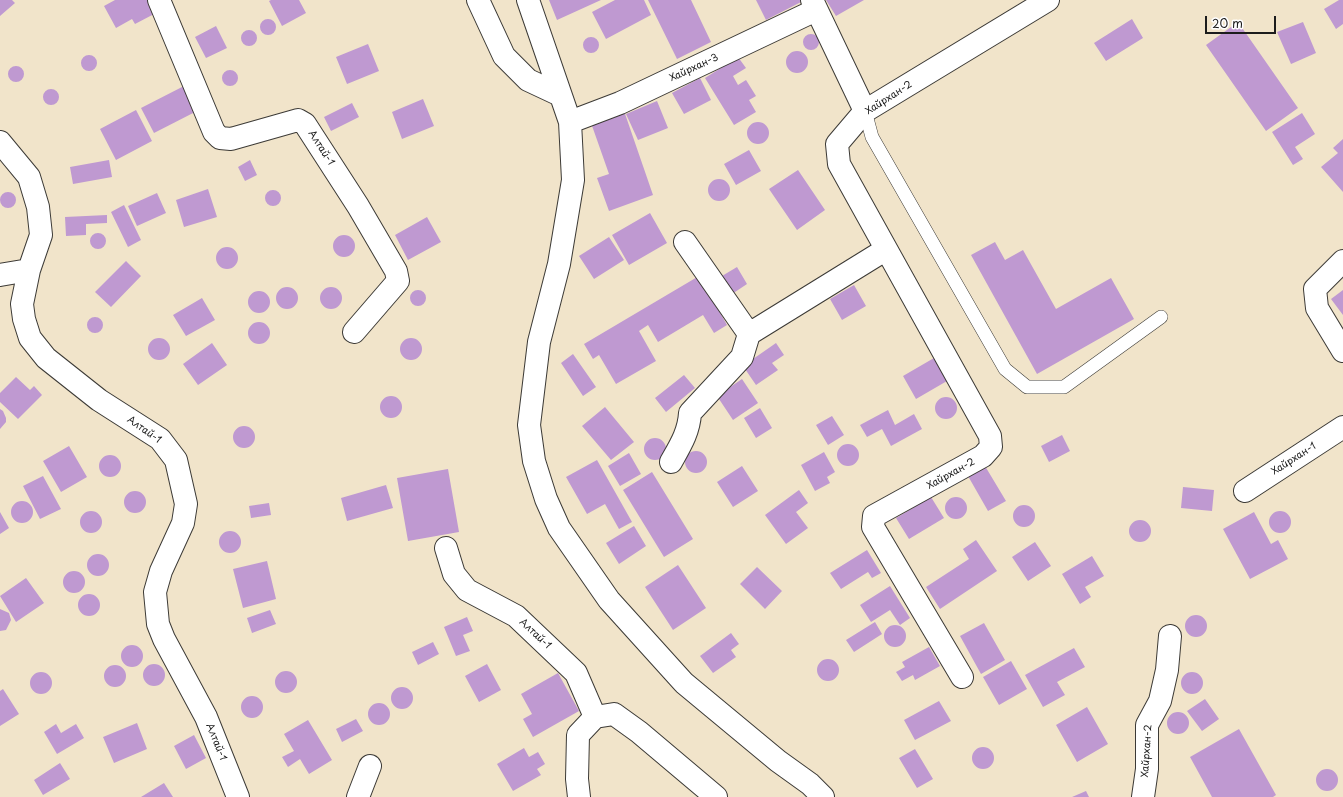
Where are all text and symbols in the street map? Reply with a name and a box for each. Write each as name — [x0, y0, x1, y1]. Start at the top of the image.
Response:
scale bar — [1207, 8, 1278, 34]
text: 20 m — [1212, 14, 1243, 32]
street label: Хайрхан-3 — [668, 51, 720, 85]
street label: Хайрхан-2 — [864, 79, 914, 117]
street label: Алтай-1 — [305, 128, 337, 168]
street label: Алтай-1 — [125, 414, 163, 446]
street label: Хайрхан-1 — [1269, 440, 1319, 478]
street label: Хайрхан-2 — [925, 456, 977, 492]
street label: Алтай-1 — [517, 616, 553, 652]
street label: Алтай-1 — [203, 722, 229, 762]
street label: Хайрхан-2 — [1139, 724, 1155, 778]

